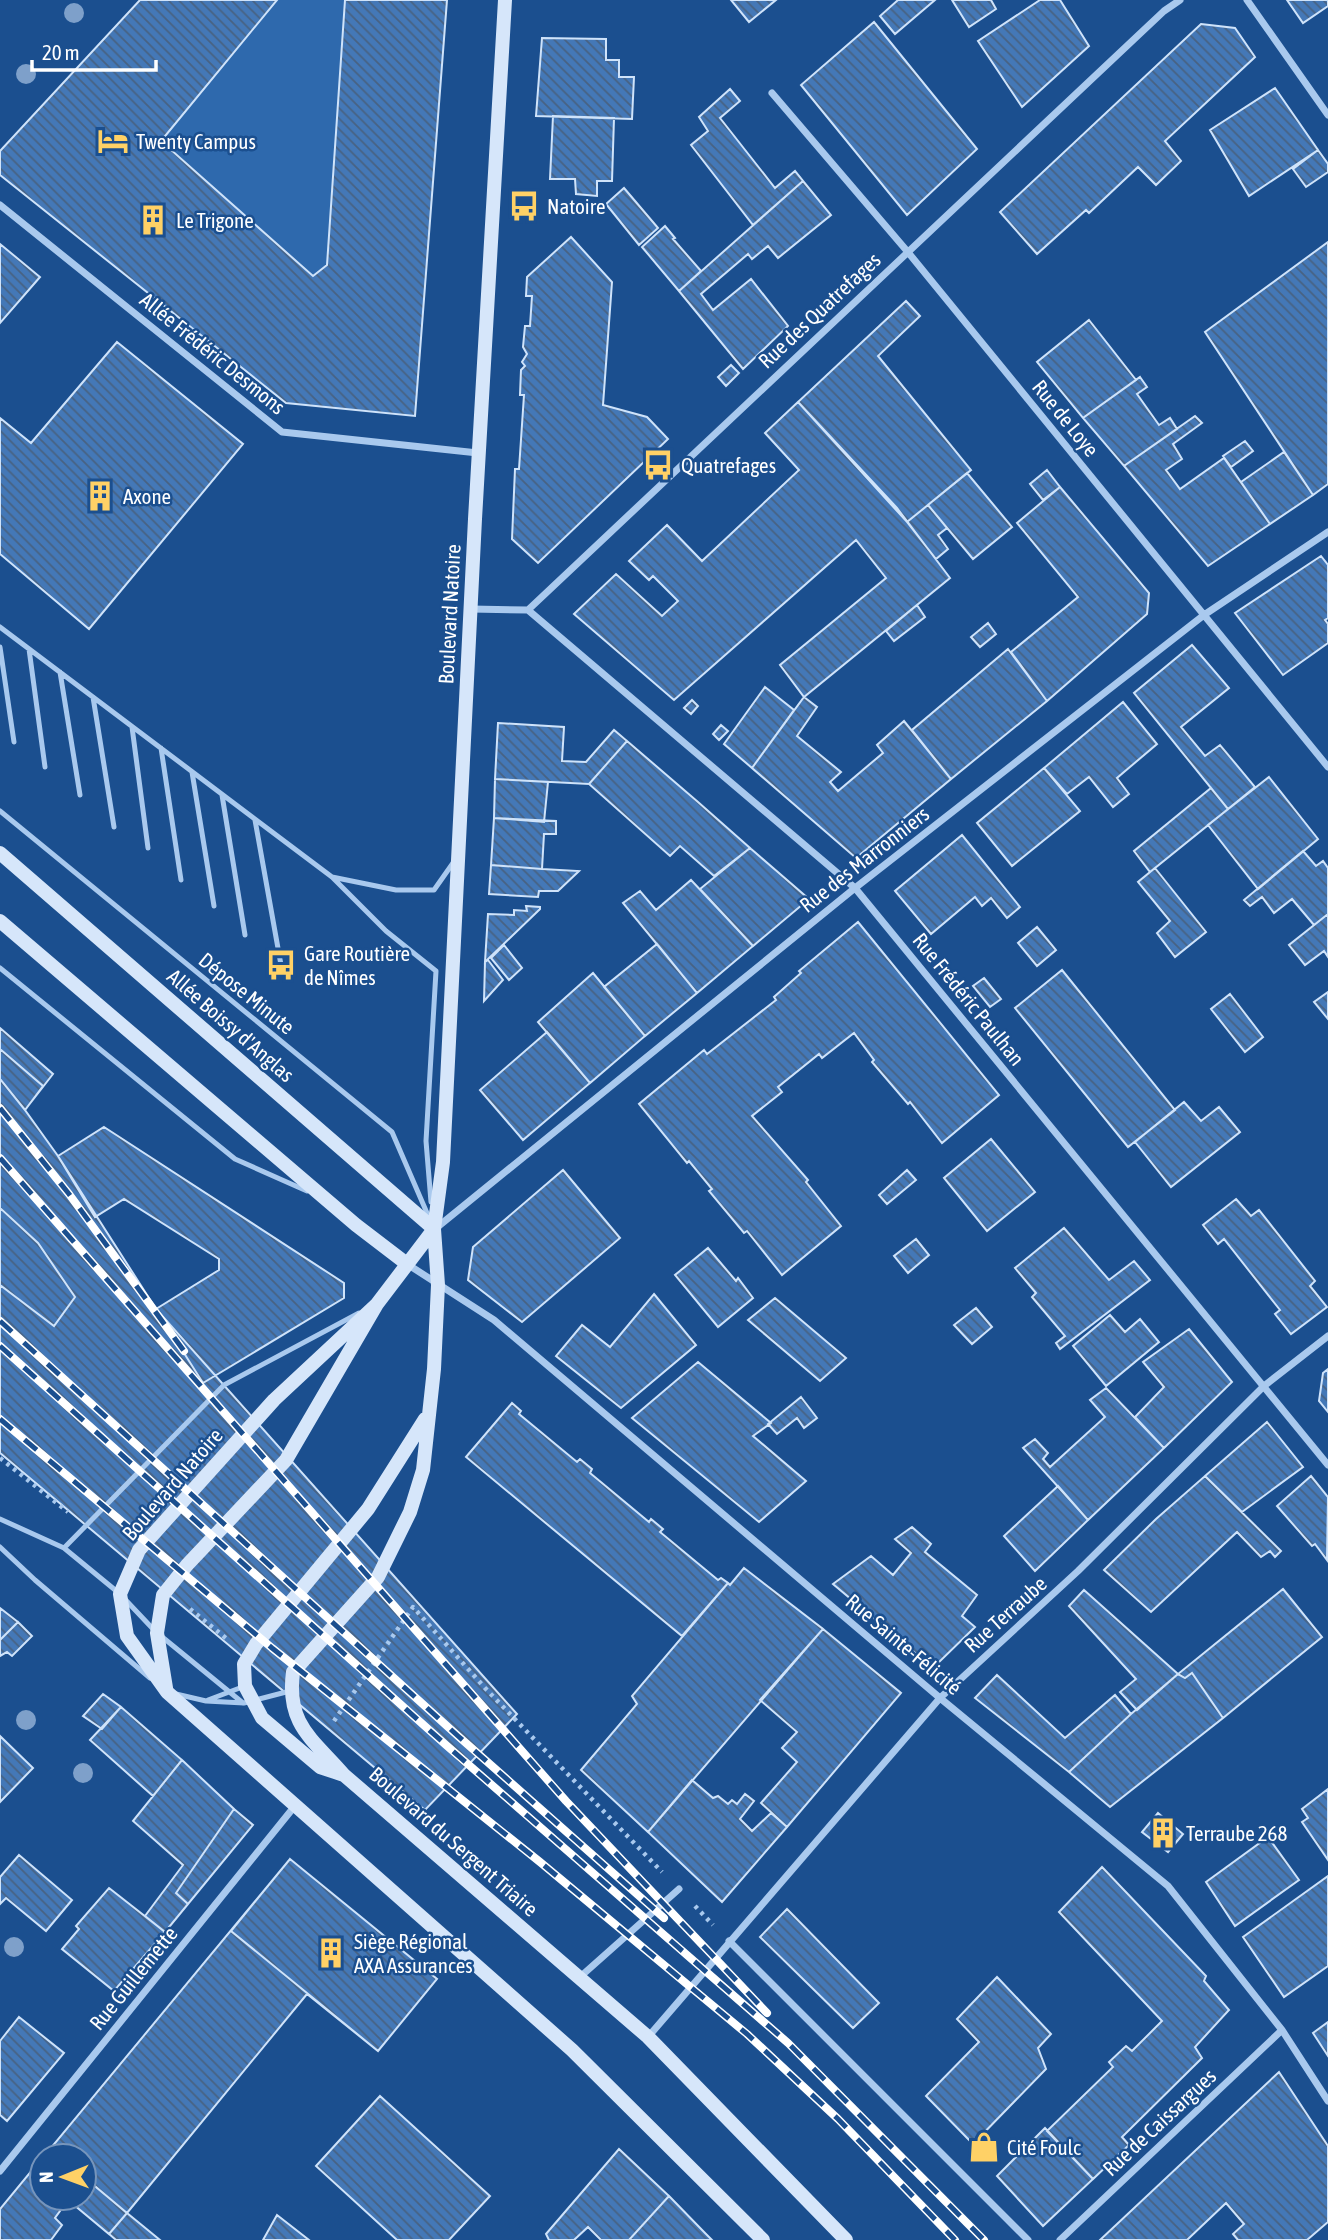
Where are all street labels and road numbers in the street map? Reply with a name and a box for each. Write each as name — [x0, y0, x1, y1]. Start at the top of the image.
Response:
street label: Rue des Quatrefages — [753, 247, 885, 373]
street label: Allée Frédéric Desmons — [136, 287, 290, 419]
street label: Rue de Loye — [1028, 375, 1104, 461]
street label: Boulevard Natoire — [433, 543, 465, 685]
street label: Rue des Marronniers — [795, 801, 933, 917]
street label: Rue Frédéric Paulhan — [908, 928, 1030, 1070]
street label: Dépose Minute — [195, 947, 299, 1039]
street label: Allée Boissy d'Anglas — [163, 964, 299, 1086]
street label: Boulevard Natoire — [117, 1423, 227, 1545]
street label: Rue Terraube — [959, 1571, 1051, 1657]
street label: Rue Sainte-Félicité — [841, 1589, 967, 1699]
street label: Boulevard du Sergent Triaire — [365, 1761, 543, 1921]
street label: Rue Guillemette — [84, 1922, 182, 2034]
street label: Rue de Caissargues — [1098, 2064, 1220, 2180]

